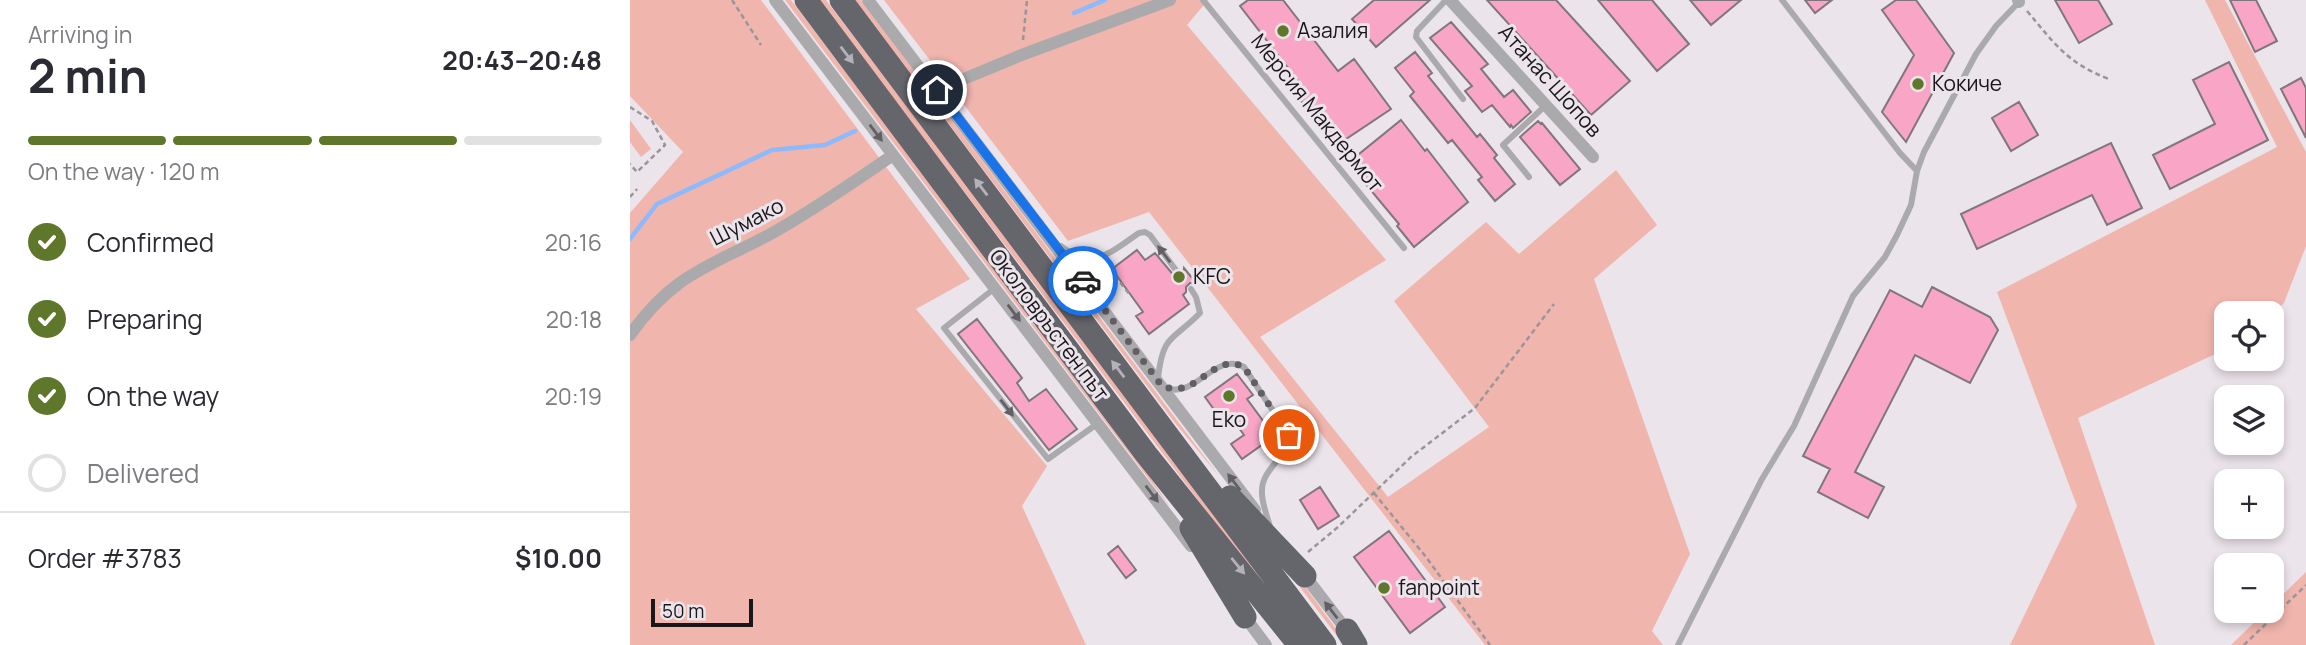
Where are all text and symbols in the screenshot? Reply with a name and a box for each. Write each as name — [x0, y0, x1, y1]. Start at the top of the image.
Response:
place label: Азалия — [1297, 16, 1368, 44]
text: Arriving in — [28, 18, 133, 50]
street label: Атанас Шопов — [1493, 18, 1609, 143]
marker: Азалия — [1275, 23, 1291, 39]
street label: Мерсия Макдермот — [1245, 27, 1391, 198]
text: 20:43–20:48 — [442, 42, 602, 78]
text: 2 min — [28, 44, 148, 107]
one-way arrow — [839, 45, 854, 63]
pin — [907, 60, 967, 120]
place label: Кокиче — [1932, 69, 2002, 97]
icon: home — [918, 71, 956, 109]
marker: Кокиче — [1910, 76, 1926, 92]
one-way arrow — [868, 123, 883, 141]
text: On the way · 120 m — [28, 155, 220, 187]
one-way arrow — [975, 178, 989, 196]
street label: Шумако — [705, 191, 788, 252]
icon: check — [28, 223, 66, 261]
text: Confirmed — [87, 224, 214, 260]
text: 20:16 — [545, 226, 602, 258]
street label: Околовръстен път — [984, 243, 1116, 406]
one-way arrow — [1157, 244, 1171, 263]
courier — [1048, 246, 1118, 316]
icon: car — [1064, 262, 1102, 300]
place label: KFC — [1193, 262, 1231, 290]
marker: KFC — [1171, 269, 1187, 285]
icon: check — [28, 300, 66, 338]
text: Preparing — [87, 301, 203, 337]
map controls — [2214, 301, 2284, 623]
button: locate — [2214, 301, 2284, 371]
text: 20:18 — [546, 303, 602, 335]
one-way arrow — [1006, 304, 1021, 322]
one-way arrow — [1111, 360, 1126, 378]
icon: check — [28, 377, 66, 415]
text: On the way — [87, 378, 219, 414]
text: 20:19 — [545, 380, 602, 412]
button: layers — [2214, 385, 2284, 455]
marker: Eko — [1221, 388, 1237, 404]
one-way arrow — [1000, 398, 1015, 416]
place label: Eko — [1212, 405, 1246, 433]
pin — [1259, 405, 1319, 465]
icon: bag — [1270, 416, 1308, 454]
text: Delivered — [87, 455, 199, 491]
button: + — [2214, 469, 2284, 539]
one-way arrow — [1228, 473, 1242, 491]
one-way arrow — [1144, 485, 1159, 503]
text: Order #3783 — [28, 540, 182, 576]
text: $10.00 — [515, 540, 602, 576]
button: − — [2214, 553, 2284, 623]
one-way arrow — [1230, 557, 1245, 575]
place label: fanpoint — [1398, 573, 1480, 601]
marker: fanpoint — [1376, 580, 1392, 596]
scale bar — [651, 596, 752, 628]
text: 50 m — [662, 598, 704, 624]
one-way arrow — [1324, 602, 1339, 620]

